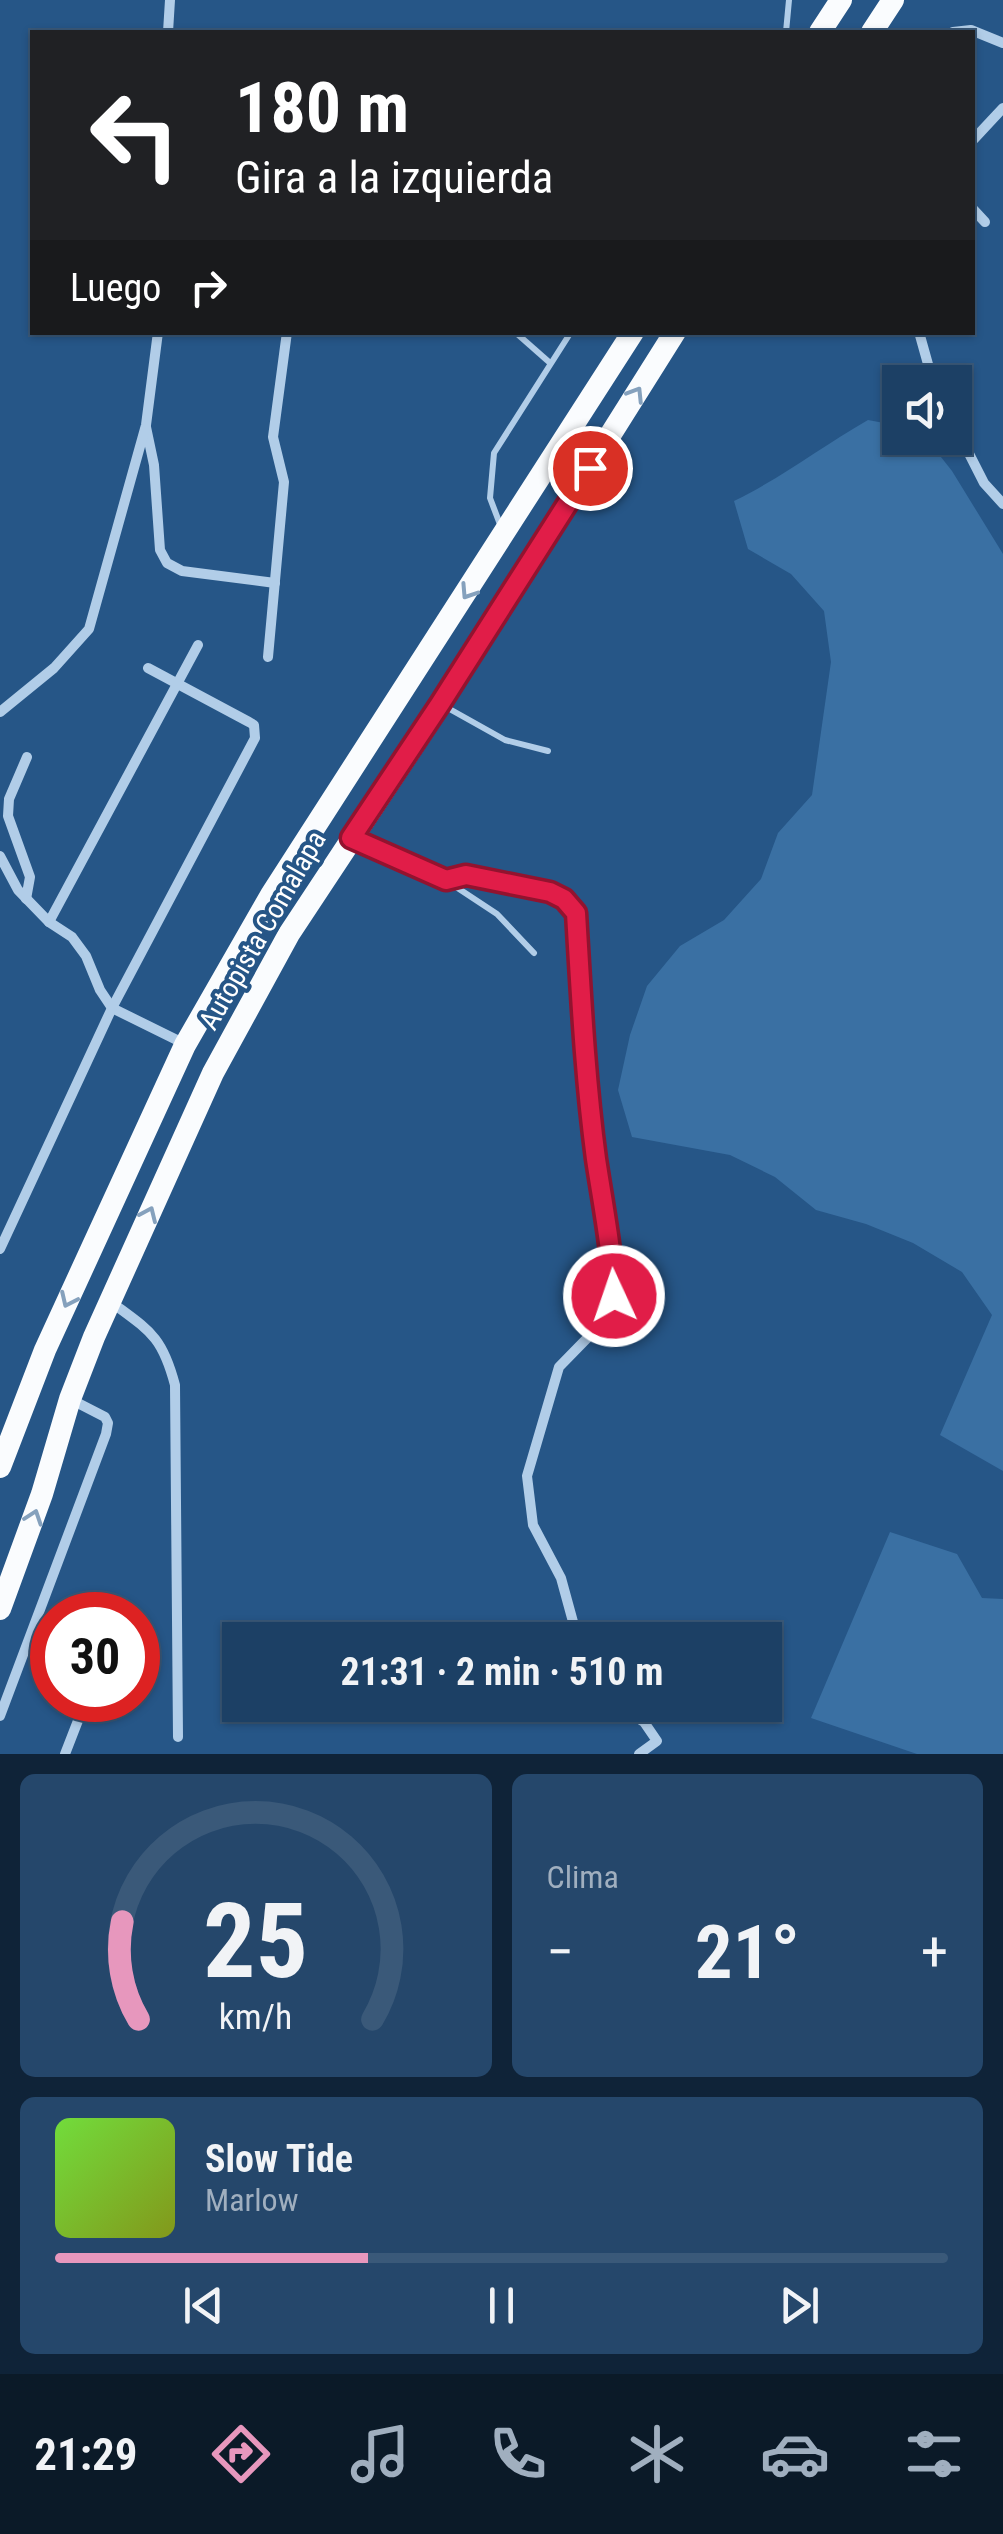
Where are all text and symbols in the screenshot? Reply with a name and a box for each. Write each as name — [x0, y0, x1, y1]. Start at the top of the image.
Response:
text: 180 m — [235, 67, 409, 149]
icon: left — [70, 70, 200, 200]
text: Gira a la izquierda — [235, 151, 553, 204]
icon: right — [181, 260, 236, 315]
text: Luego — [70, 266, 161, 310]
map controls — [882, 365, 972, 455]
button: sound — [882, 365, 972, 455]
one-way arrow — [624, 387, 643, 405]
pin — [548, 426, 633, 511]
icon: arrive — [563, 441, 618, 496]
one-way arrow — [461, 581, 480, 599]
street label: Autopista Comalapa — [192, 825, 333, 1036]
one-way arrow — [137, 1206, 157, 1224]
position arrow — [562, 1244, 666, 1348]
one-way arrow — [60, 1290, 80, 1308]
one-way arrow — [22, 1510, 43, 1527]
speed limit sign: 30 — [30, 1592, 160, 1722]
text: 21:31 · 2 min · 510 m — [341, 1650, 663, 1694]
text: Clima — [547, 1858, 619, 1896]
text: 25 — [203, 1881, 308, 2002]
text: 21° — [695, 1908, 800, 1996]
text: − — [547, 1920, 574, 1984]
text: + — [921, 1920, 948, 1984]
text: km/h — [219, 1996, 293, 2038]
text: Slow Tide — [205, 2137, 353, 2181]
text: Marlow — [205, 2181, 298, 2219]
icon: previous — [176, 2278, 231, 2333]
icon: pause — [474, 2278, 529, 2333]
icon: next — [772, 2278, 827, 2333]
icon: directions — [206, 2419, 276, 2489]
icon: music — [345, 2419, 415, 2489]
icon: phone — [483, 2419, 553, 2489]
icon: climate — [622, 2419, 692, 2489]
icon: car — [760, 2419, 830, 2489]
icon: filters — [899, 2419, 969, 2489]
text: 21:29 — [34, 2428, 138, 2481]

